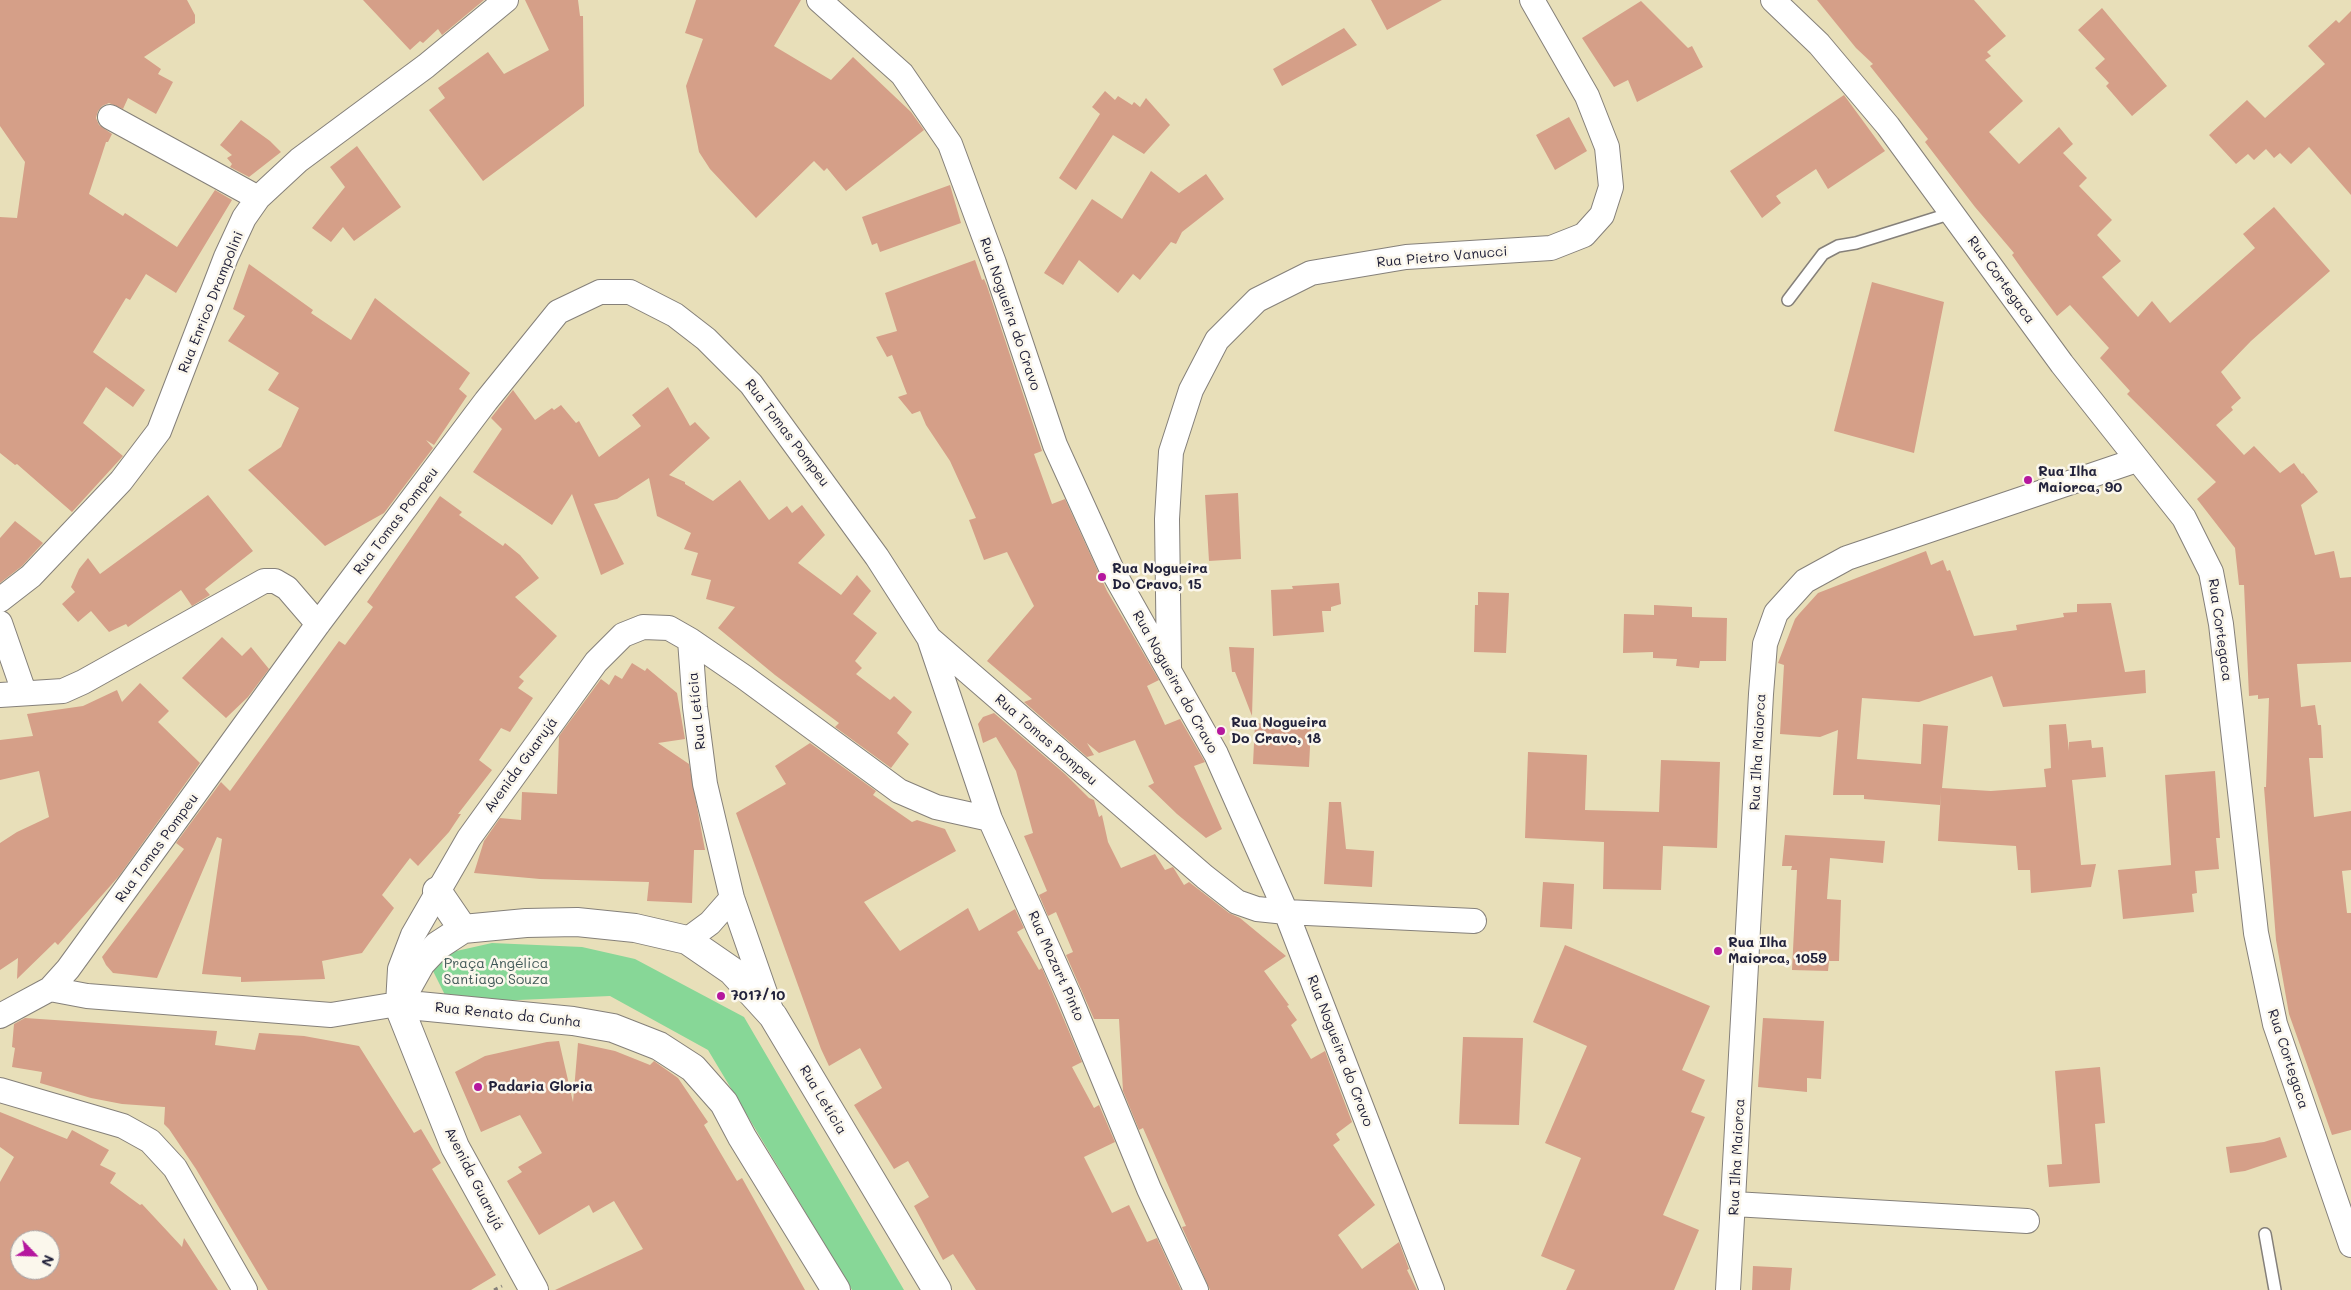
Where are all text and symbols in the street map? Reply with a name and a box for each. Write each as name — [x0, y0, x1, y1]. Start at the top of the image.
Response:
street label: Rua Enrico Drampolini — [175, 229, 247, 375]
street label: Rua Cortegaca — [1964, 233, 2038, 327]
street label: Rua Nogueira do Cravo — [976, 235, 1044, 393]
street label: Rua Pietro Vanucci — [1376, 243, 1508, 271]
street label: Rua Tomas Pompeu — [741, 376, 833, 490]
street label: Rua Tomas Pompeu — [350, 464, 442, 578]
place label: Rua Ilha Maiorca, 90 — [2038, 464, 2122, 497]
marker: Rua Ilha Maiorca, 90 — [2022, 474, 2034, 486]
place label: Rua Nogueira Do Cravo, 15 — [1112, 561, 1208, 594]
marker: Rua Nogueira Do Cravo, 15 — [1096, 571, 1108, 583]
street label: Rua Cortegaca — [2204, 577, 2236, 683]
street label: Rua Nogueira do Cravo — [1129, 608, 1221, 756]
street label: Rua Letícia — [685, 672, 709, 750]
street label: Rua Tomas Pompeu — [991, 691, 1101, 789]
street label: Rua Ilha Maiorca — [1747, 693, 1769, 811]
street label: Avenida Guarujá — [481, 714, 561, 816]
place label: Rua Nogueira Do Cravo, 18 — [1231, 715, 1327, 748]
marker: Rua Nogueira Do Cravo, 18 — [1215, 725, 1227, 737]
street label: Rua Tomas Pompeu — [112, 790, 202, 906]
street label: Rua Mozart Pinto — [1024, 908, 1088, 1024]
place label: Rua Ilha Maiorca, 1059 — [1728, 935, 1827, 968]
marker: Rua Ilha Maiorca, 1059 — [1712, 945, 1724, 957]
park label: Praça Angélica Santiago Souza — [444, 956, 548, 989]
street label: Rua Nogueira do Cravo — [1303, 973, 1377, 1129]
place label: 7017/10 — [731, 988, 785, 1004]
marker: 7017/10 — [715, 990, 727, 1002]
street label: Rua Renato da Cunha — [434, 999, 582, 1031]
street label: Rua Cortegaca — [2264, 1007, 2312, 1111]
street label: Rua Letícia — [796, 1062, 850, 1138]
place label: Padaria Gloria — [488, 1079, 593, 1095]
marker: Padaria Gloria — [472, 1081, 484, 1093]
street label: Rua Ilha Maiorca — [1726, 1098, 1748, 1216]
street label: Avenida Guarujá — [441, 1125, 507, 1233]
north arrow — [10, 1230, 60, 1280]
text: N — [37, 1252, 59, 1270]

